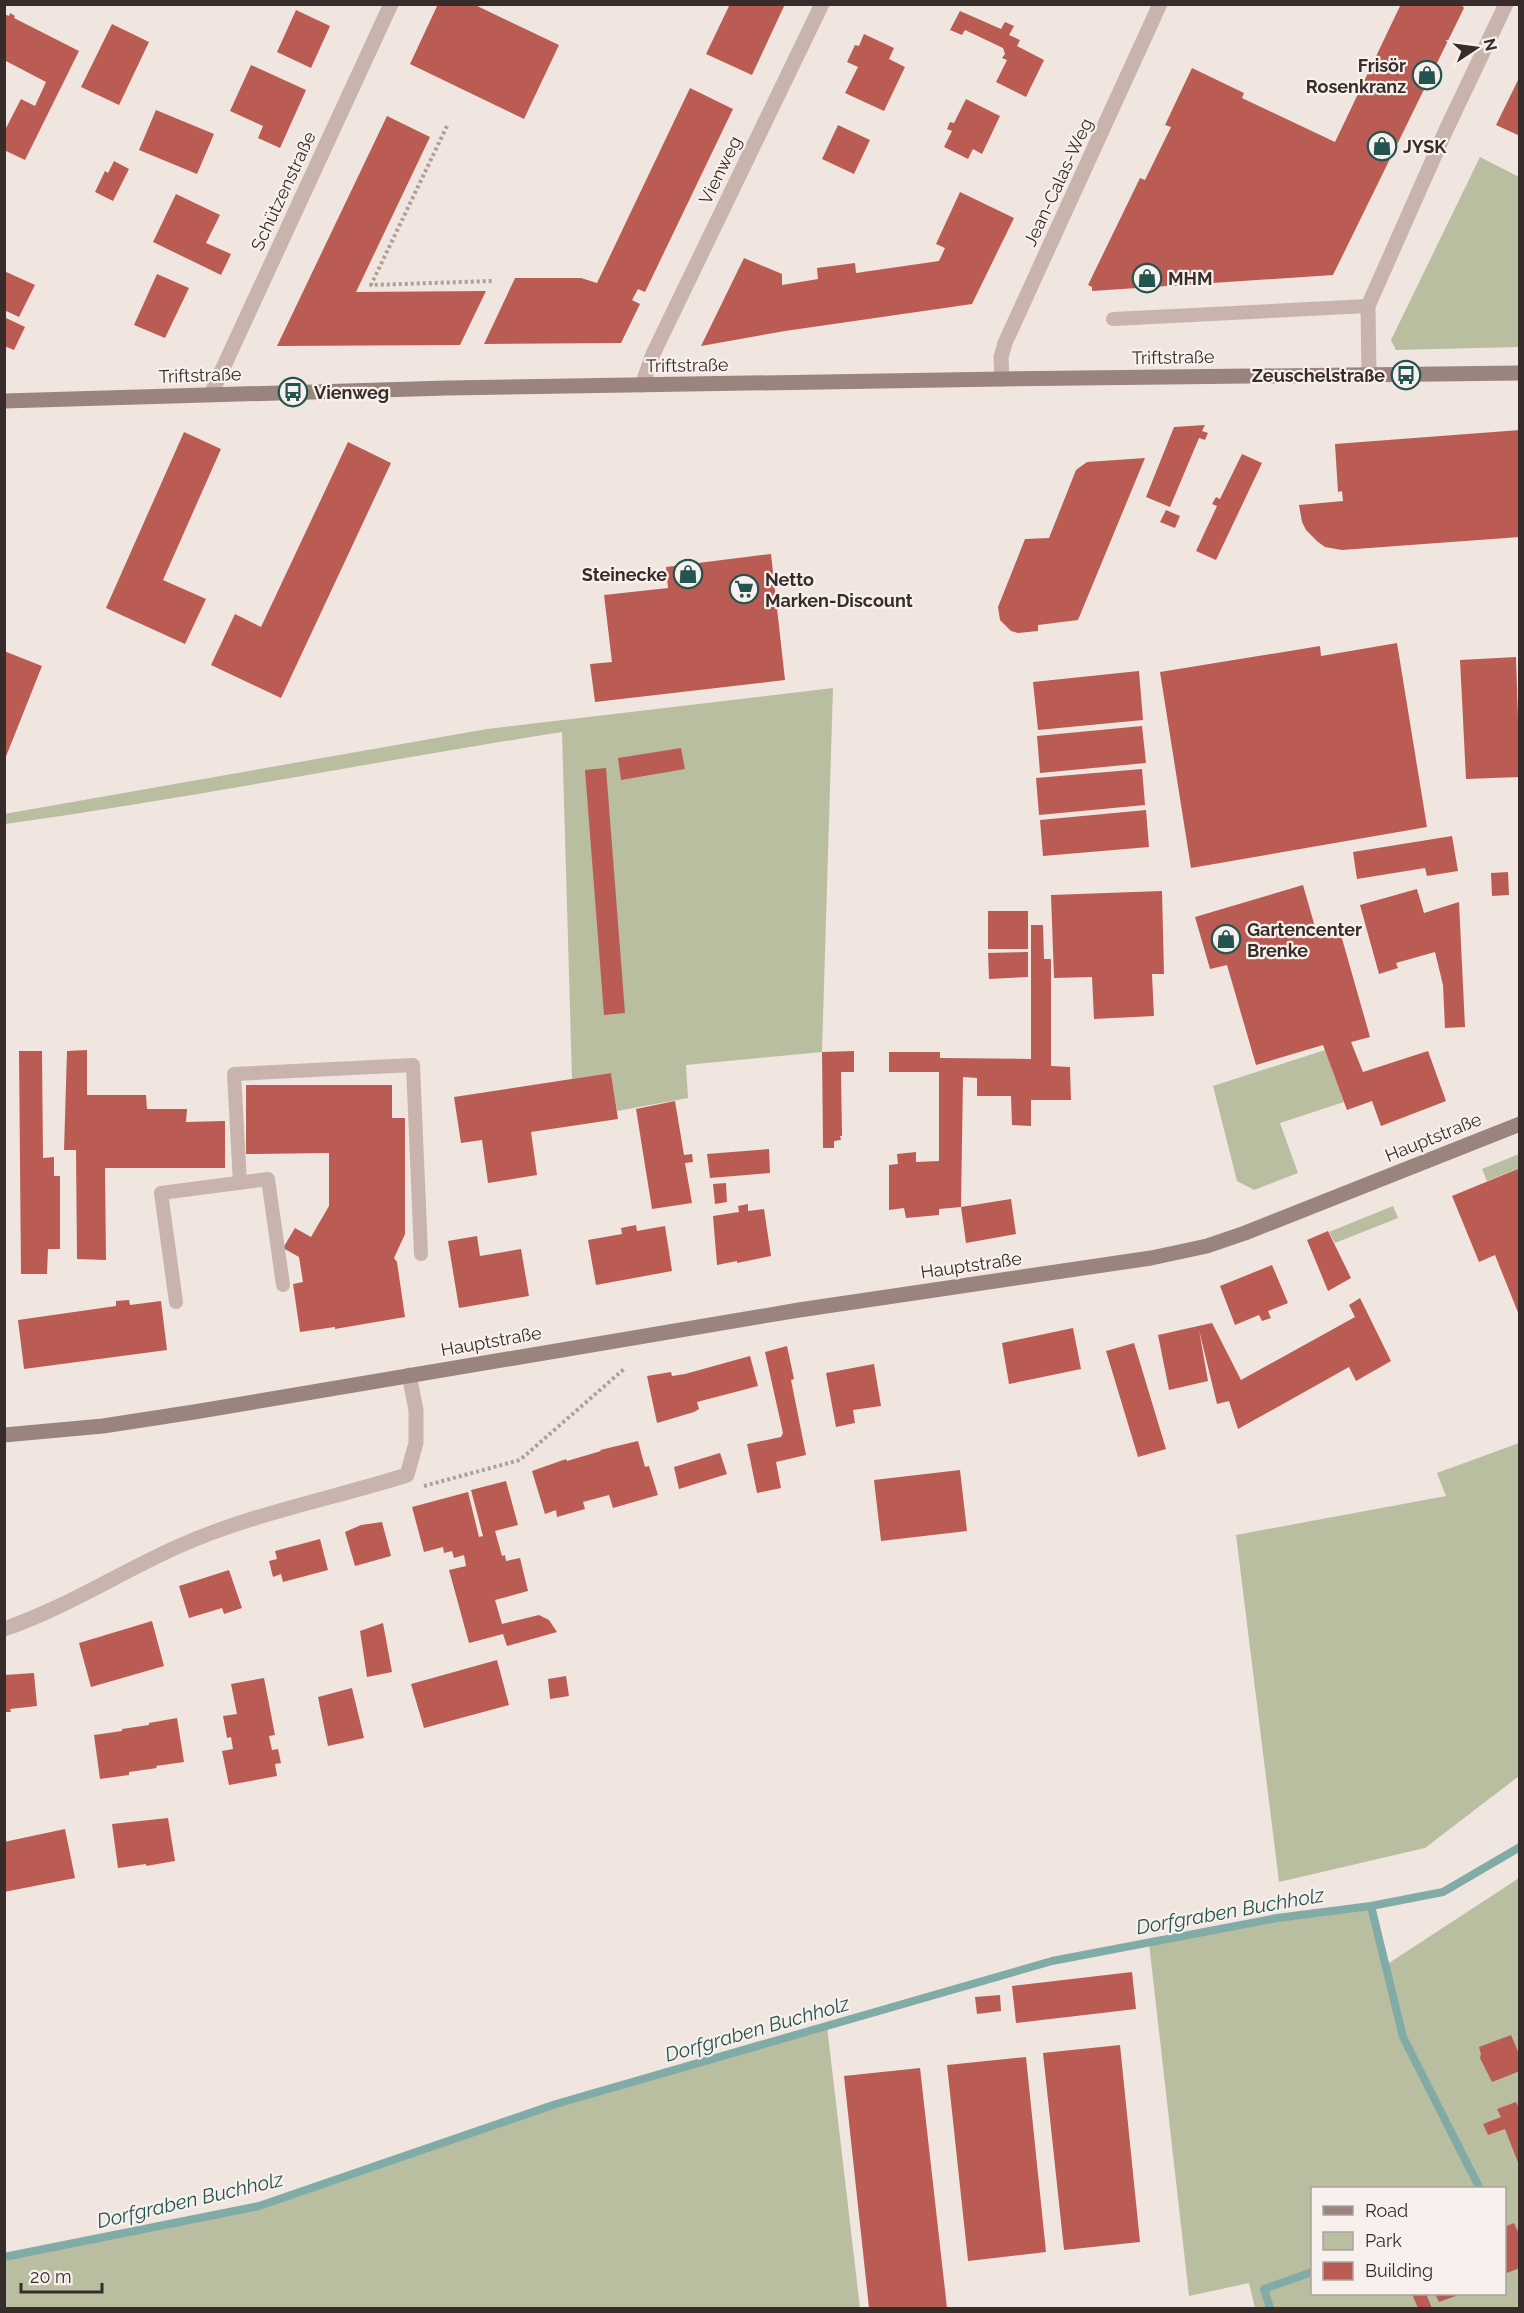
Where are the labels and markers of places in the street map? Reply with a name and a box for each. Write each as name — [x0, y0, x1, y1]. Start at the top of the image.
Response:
place label: Frisör Rosenkranz — [1306, 55, 1406, 97]
shop icon: Frisör Rosenkranz — [1411, 59, 1443, 91]
shop icon: JYSK — [1366, 130, 1398, 162]
place label: JYSK — [1403, 136, 1447, 157]
shop icon: MHM — [1131, 262, 1163, 294]
place label: MHM — [1168, 268, 1213, 289]
bus stop icon: Zeuschelstraße — [1390, 359, 1422, 391]
place label: Zeuschelstraße — [1252, 365, 1385, 386]
bus stop icon: Vienweg — [277, 376, 309, 408]
place label: Vienweg — [314, 382, 389, 403]
shop icon: Steinecke — [672, 558, 704, 590]
place label: Steinecke — [582, 564, 667, 585]
place label: Netto Marken-Discount — [765, 569, 913, 611]
supermarket icon: Netto Marken-Discount — [728, 573, 760, 605]
place label: Gartencenter Brenke — [1247, 919, 1362, 961]
shop icon: Gartencenter Brenke — [1210, 923, 1242, 955]

